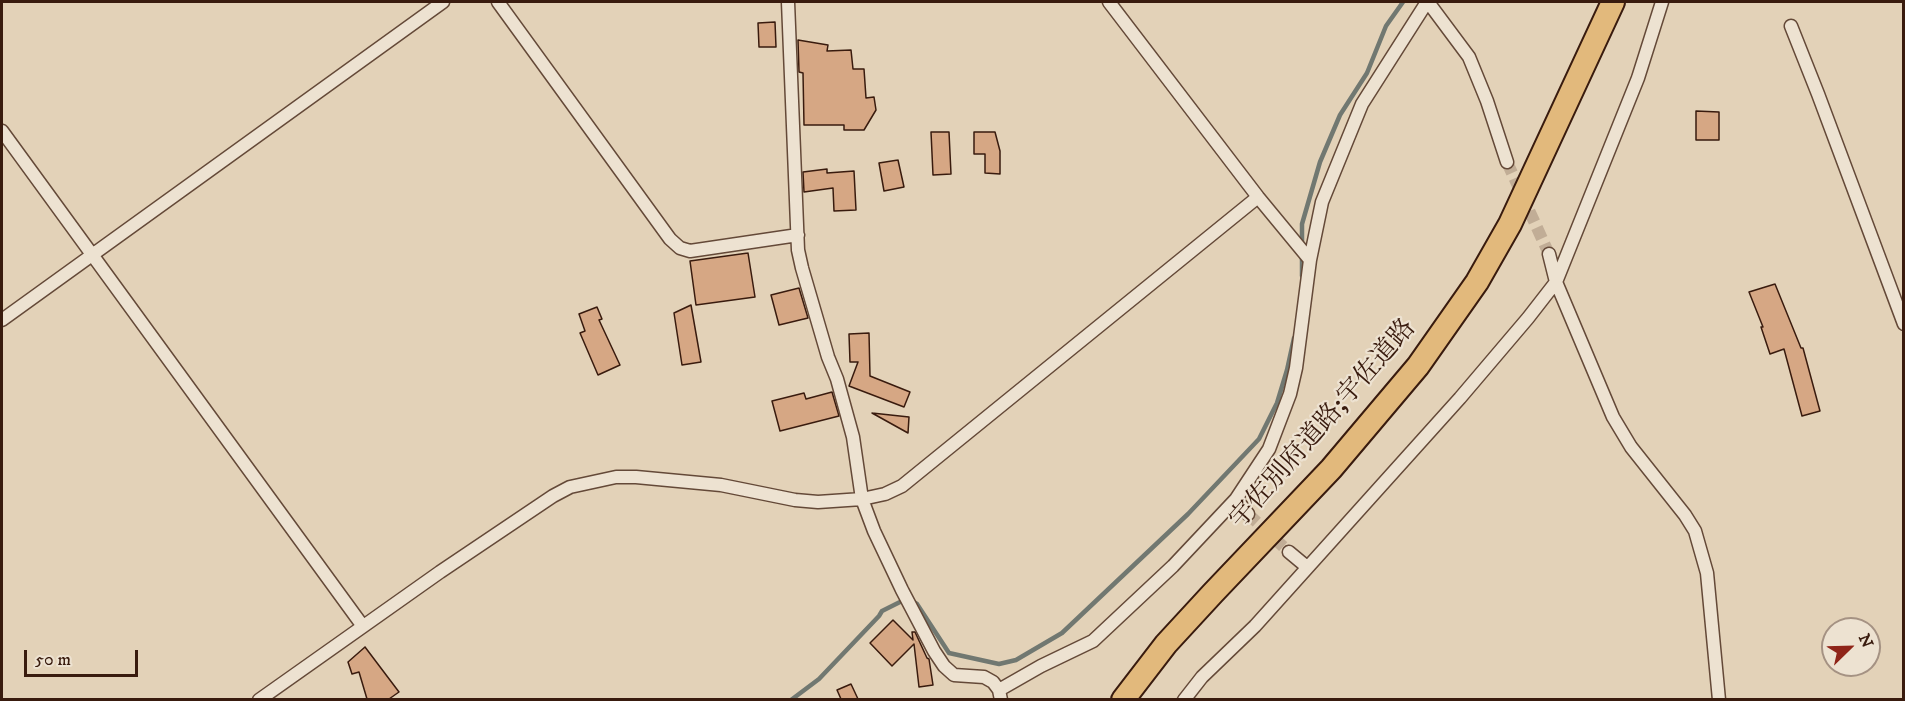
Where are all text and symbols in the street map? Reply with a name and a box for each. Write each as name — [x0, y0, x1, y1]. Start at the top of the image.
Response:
street label: 宇佐別府道路;宇佐道路 — [1224, 314, 1424, 536]
north arrow — [1821, 617, 1881, 677]
text: N — [1854, 631, 1877, 651]
scale bar — [27, 638, 141, 676]
text: 50 m — [35, 649, 71, 671]

